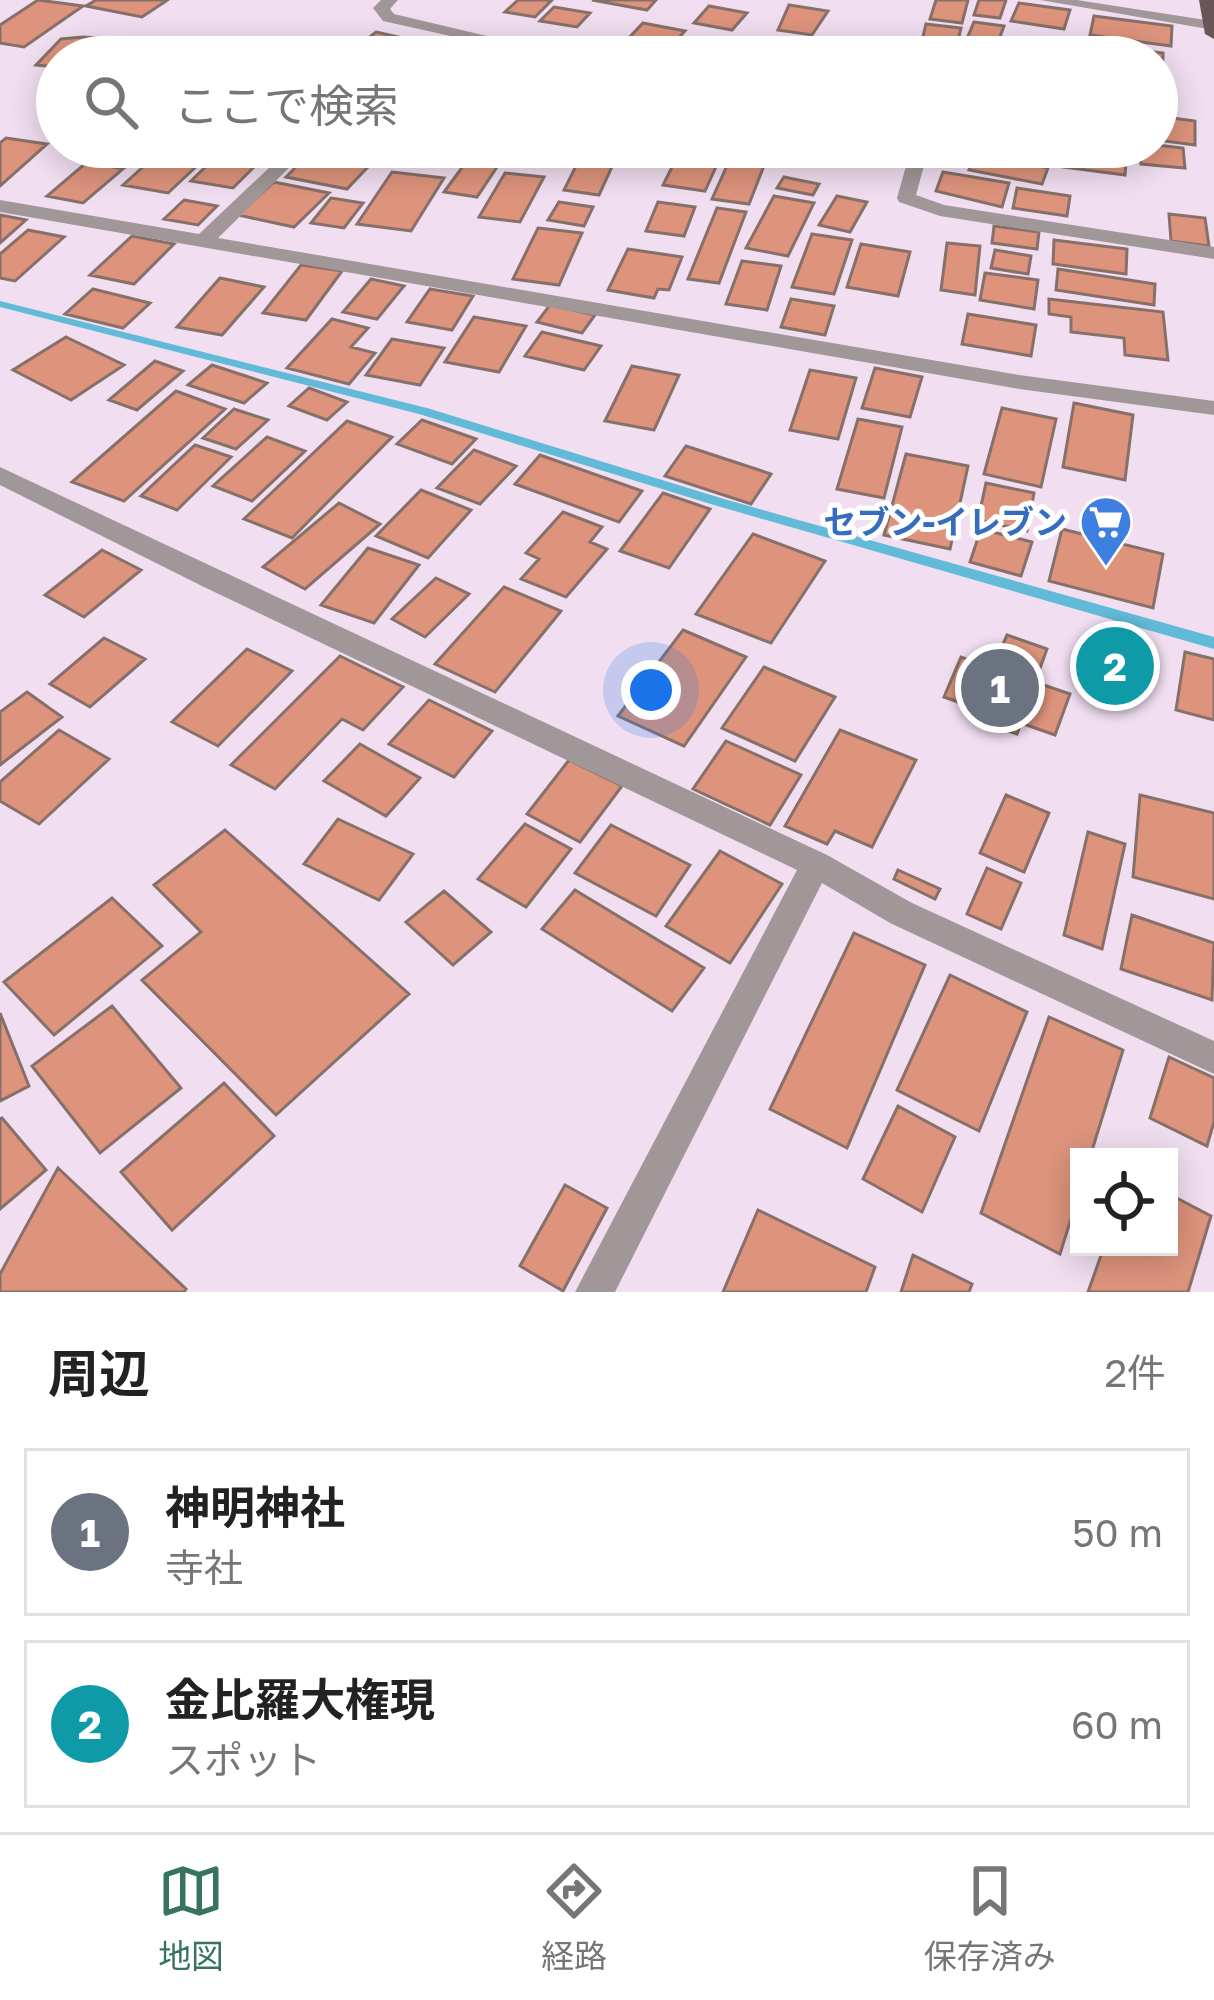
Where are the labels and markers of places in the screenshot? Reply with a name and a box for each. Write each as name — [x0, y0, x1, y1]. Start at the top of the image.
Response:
supermarket icon: セブン-イレブン — [1078, 494, 1134, 568]
place label: セブン-イレブン — [823, 502, 1067, 541]
pin: 2 — [1076, 621, 1154, 711]
pin: 1 — [961, 643, 1039, 733]

